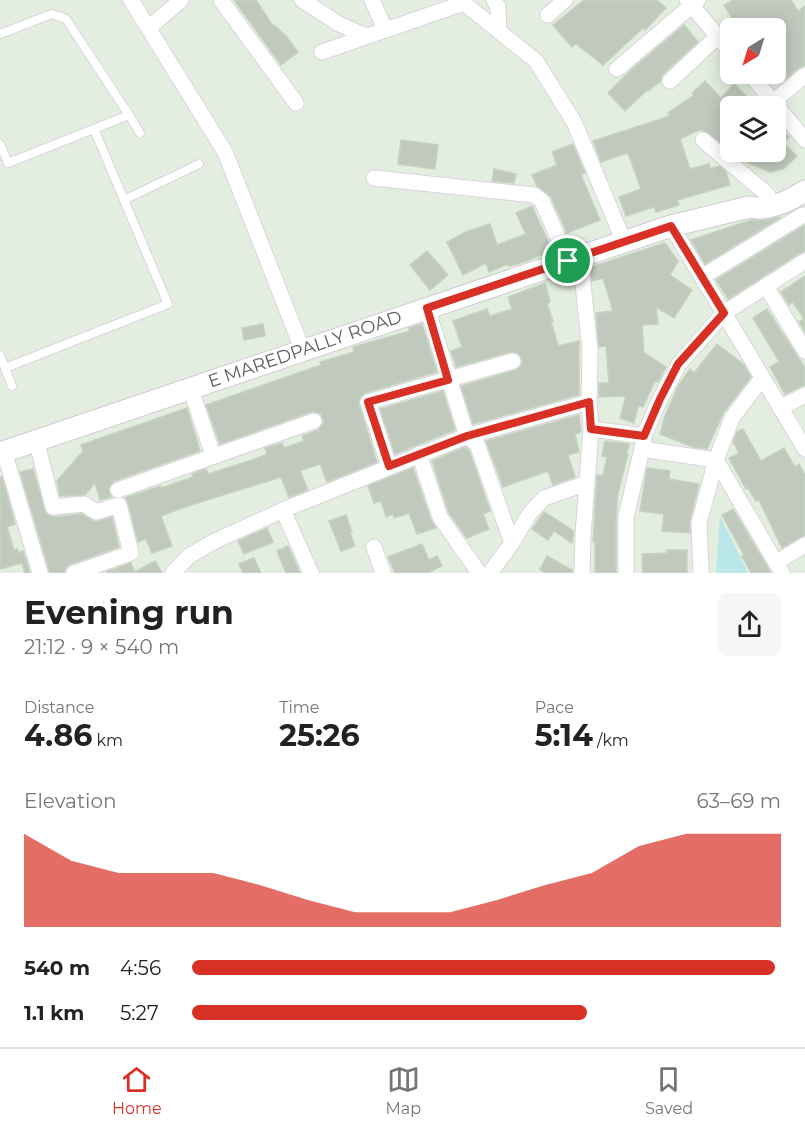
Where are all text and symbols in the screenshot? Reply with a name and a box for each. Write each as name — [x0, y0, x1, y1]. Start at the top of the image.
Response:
north arrow — [720, 18, 786, 84]
map controls — [720, 18, 786, 162]
button: layers — [720, 96, 786, 162]
pin — [542, 235, 593, 286]
icon: arrive — [551, 244, 584, 277]
street label: E MAREDPALLY ROAD — [205, 305, 405, 393]
text: Evening run — [24, 592, 234, 632]
button: share — [718, 593, 781, 656]
text: 21:12 · 9 × 540 m — [24, 635, 179, 659]
text: Distance — [24, 698, 94, 717]
text: Time — [279, 698, 319, 717]
text: Pace — [535, 698, 574, 717]
text: 4.86 — [24, 717, 92, 754]
text: 25:26 — [279, 717, 360, 754]
text: 5:14 — [535, 717, 593, 754]
text: km — [92, 731, 123, 750]
text: /km — [593, 731, 629, 750]
text: Elevation — [24, 789, 116, 813]
text: 63–69 m — [697, 789, 781, 813]
text: 540 m — [24, 956, 90, 980]
text: 4:56 — [120, 956, 161, 980]
text: 1.1 km — [24, 1001, 84, 1025]
text: 5:27 — [120, 1001, 159, 1025]
tab: Home — [112, 1063, 162, 1118]
tab: Map — [386, 1063, 421, 1118]
tab: Saved — [645, 1063, 693, 1118]

